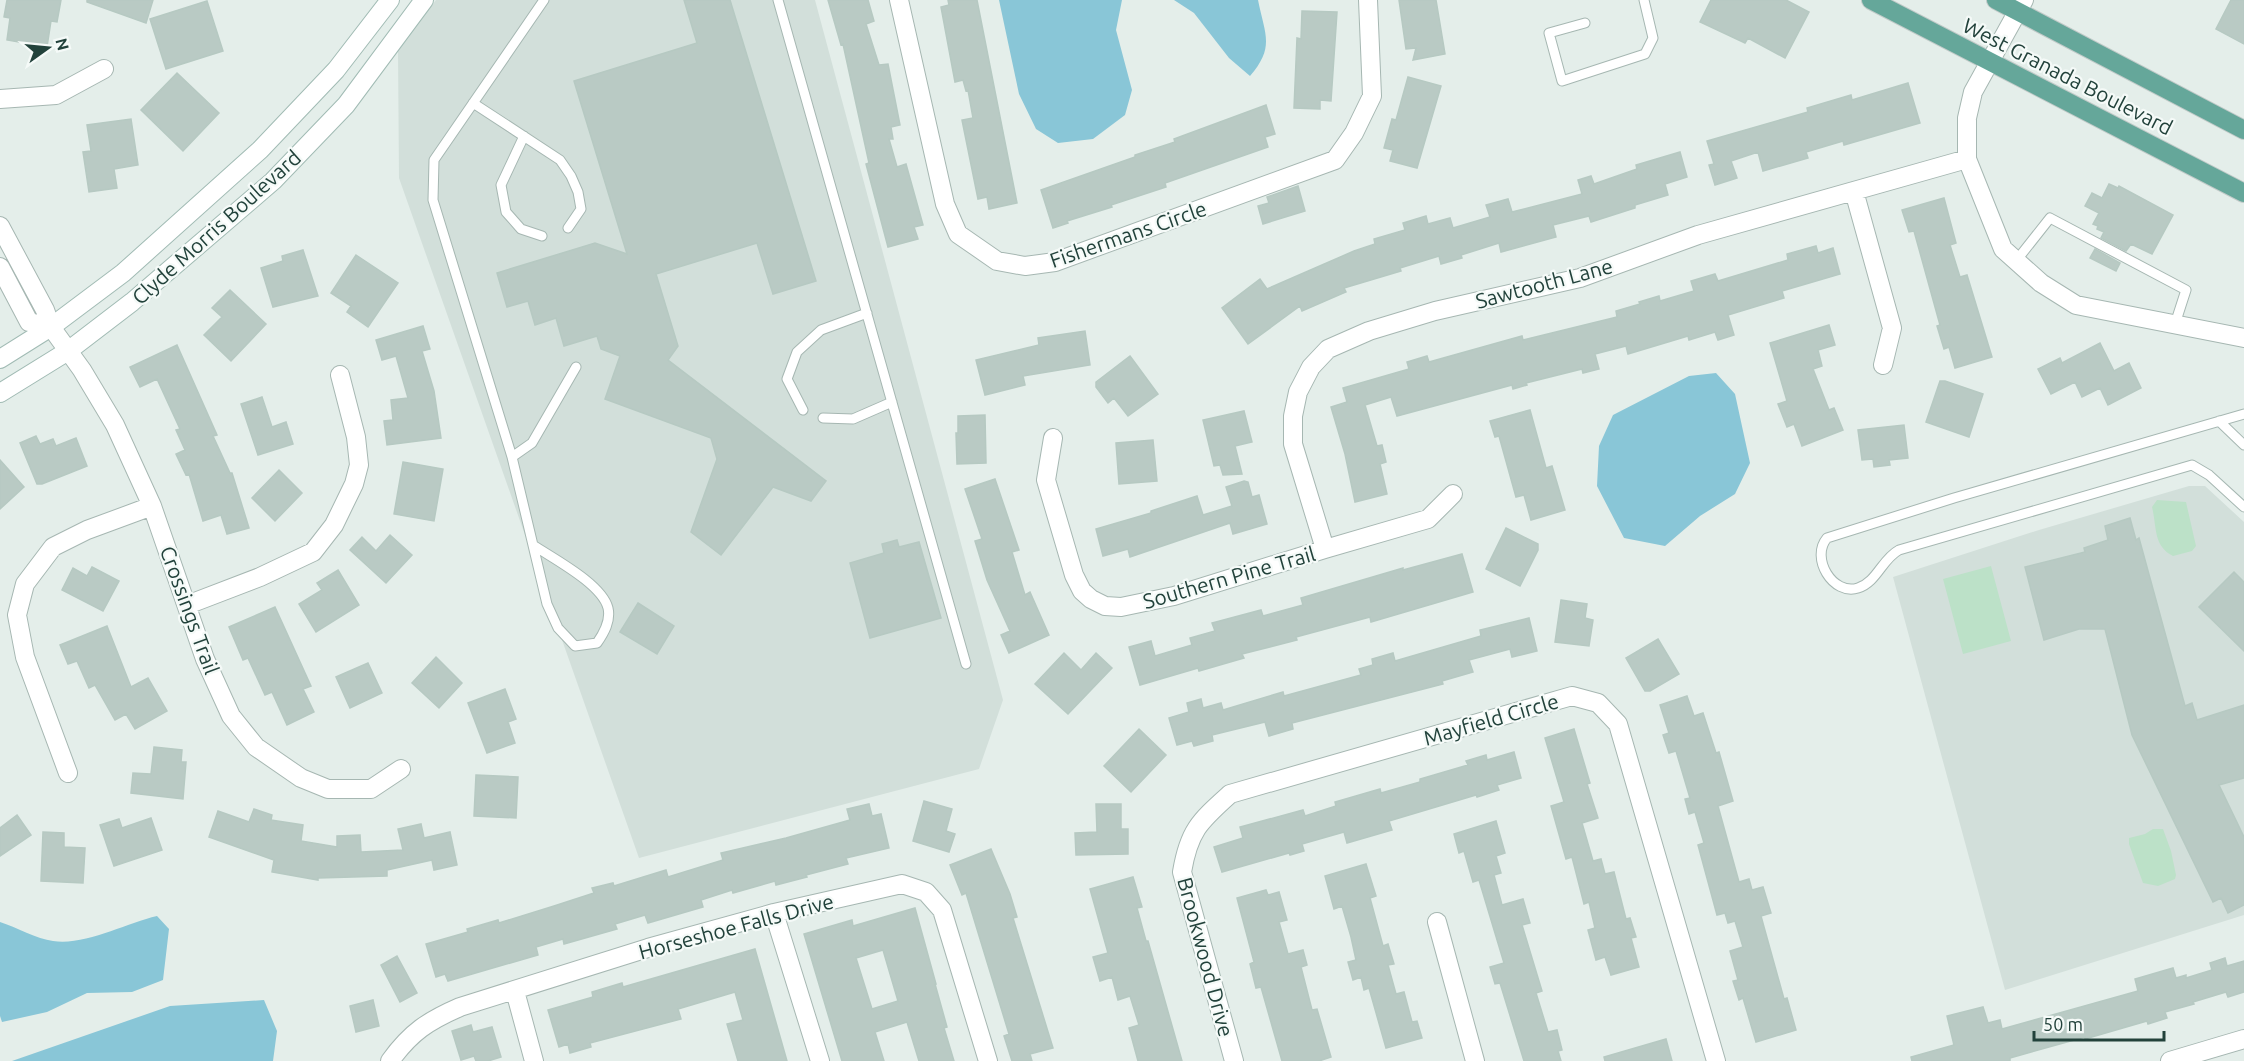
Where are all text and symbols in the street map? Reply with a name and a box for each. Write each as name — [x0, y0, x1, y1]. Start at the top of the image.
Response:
street label: West Granada Boulevard — [1959, 13, 2177, 139]
north arrow — [18, 18, 78, 78]
text: N — [52, 36, 73, 52]
street label: Clyde Morris Boulevard — [127, 145, 305, 309]
street label: Fishermans Circle — [1046, 196, 1210, 272]
street label: Sawtooth Lane — [1473, 253, 1615, 313]
street label: Southern Pine Trail — [1140, 541, 1318, 613]
street label: Crossings Trail — [156, 543, 224, 677]
street label: Mayfield Circle — [1421, 688, 1561, 750]
street label: Brookwood Drive — [1173, 875, 1239, 1039]
street label: Horseshoe Falls Drive — [636, 888, 836, 964]
scale bar — [2034, 1004, 2164, 1042]
text: 50 m — [2043, 1014, 2083, 1034]

